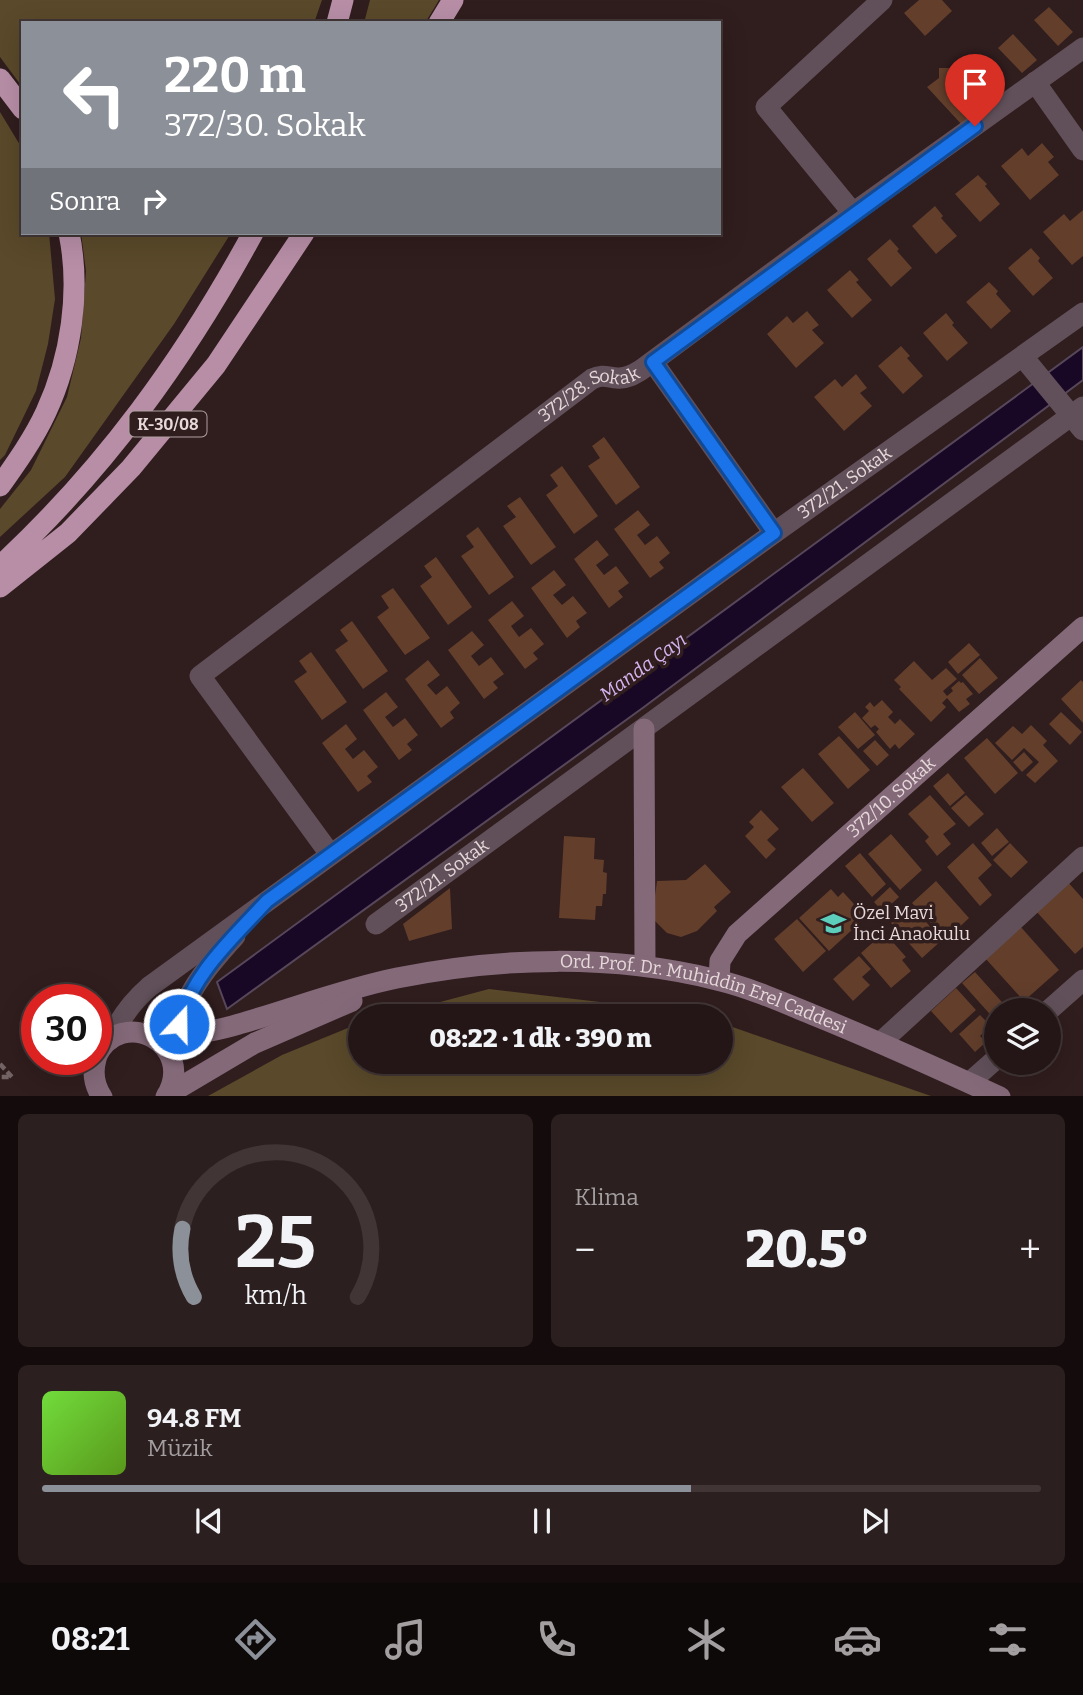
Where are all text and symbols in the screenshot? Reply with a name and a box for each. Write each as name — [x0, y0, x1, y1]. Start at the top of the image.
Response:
text: 220 m — [164, 46, 306, 105]
icon: left — [49, 49, 140, 140]
pin — [945, 54, 1005, 126]
icon: arrive — [956, 65, 994, 103]
text: 372/30. Sokak — [164, 106, 366, 144]
icon: right — [135, 182, 173, 220]
text: Sonra — [49, 186, 121, 217]
street label: 372/28. Sokak — [534, 362, 644, 427]
road number: K-30/08 — [130, 412, 206, 436]
street label: 372/21. Sokak — [793, 442, 896, 524]
water label: Manda Çayı — [595, 628, 691, 706]
street label: 372/10. Sokak — [842, 752, 940, 842]
street label: 372/21. Sokak — [391, 834, 494, 917]
place label: Özel Mavi İnci Anaokulu — [853, 902, 970, 945]
school or university icon: Özel Mavi İnci Anaokulu — [819, 909, 847, 937]
street label: Ord. Prof. Dr. Muhiddin Erel Caddesi — [560, 950, 850, 1038]
speed limit sign: 30 — [21, 984, 112, 1075]
position arrow — [142, 987, 216, 1061]
map controls — [984, 998, 1061, 1075]
button: layers — [984, 998, 1061, 1075]
text: 08:22 · 1 dk · 390 m — [429, 1023, 652, 1054]
text: Klima — [575, 1183, 639, 1211]
text: 25 — [235, 1199, 316, 1286]
text: 20.5° — [745, 1218, 870, 1281]
text: − — [575, 1227, 595, 1273]
text: + — [1019, 1227, 1041, 1273]
text: km/h — [244, 1280, 307, 1310]
text: 94.8 FM — [147, 1403, 241, 1434]
text: Müzik — [147, 1434, 212, 1462]
icon: previous — [190, 1502, 228, 1540]
icon: pause — [523, 1502, 561, 1540]
icon: next — [856, 1502, 894, 1540]
icon: directions — [231, 1615, 280, 1664]
icon: music — [381, 1615, 430, 1664]
icon: phone — [532, 1615, 581, 1664]
icon: climate — [682, 1615, 731, 1664]
icon: car — [833, 1615, 882, 1664]
icon: filters — [983, 1615, 1032, 1664]
text: 08:21 — [51, 1620, 130, 1658]

